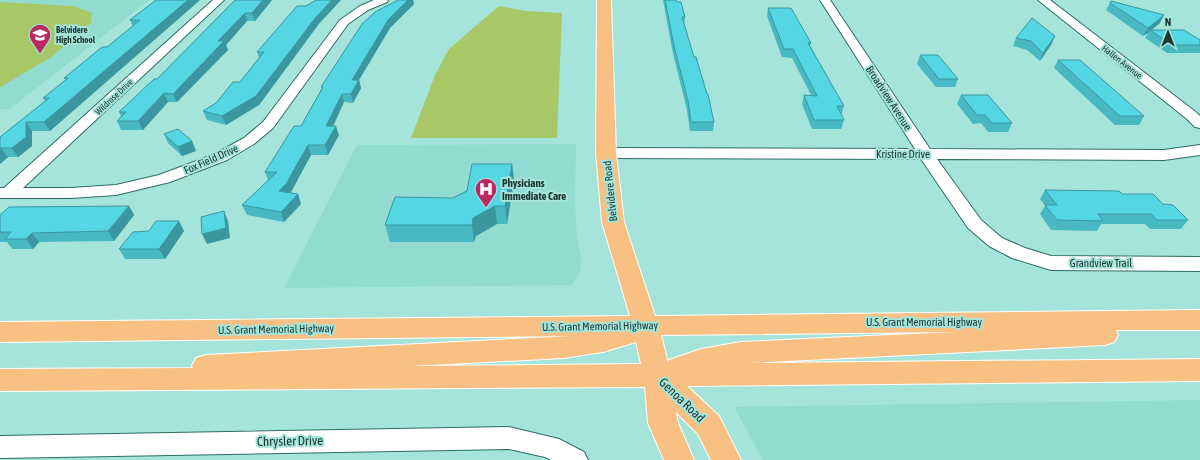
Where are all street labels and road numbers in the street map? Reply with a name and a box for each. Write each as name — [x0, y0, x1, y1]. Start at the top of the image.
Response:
street label: Hallen Avenue — [1100, 43, 1144, 81]
street label: Broadview Avenue — [864, 64, 914, 132]
street label: Wildrose Drive — [93, 77, 135, 117]
street label: Fox Field Drive — [182, 142, 240, 176]
street label: Kristine Drive — [876, 148, 930, 160]
street label: Belvidere Road — [601, 160, 619, 222]
street label: Grandview Trail — [1070, 257, 1132, 269]
street label: U.S. Grant Memorial Highway — [866, 316, 983, 328]
street label: U.S. Grant Memorial Highway — [542, 319, 659, 333]
street label: U.S. Grant Memorial Highway — [218, 322, 335, 336]
street label: Genoa Road — [656, 375, 708, 425]
street label: Chrysler Drive — [257, 433, 323, 449]

